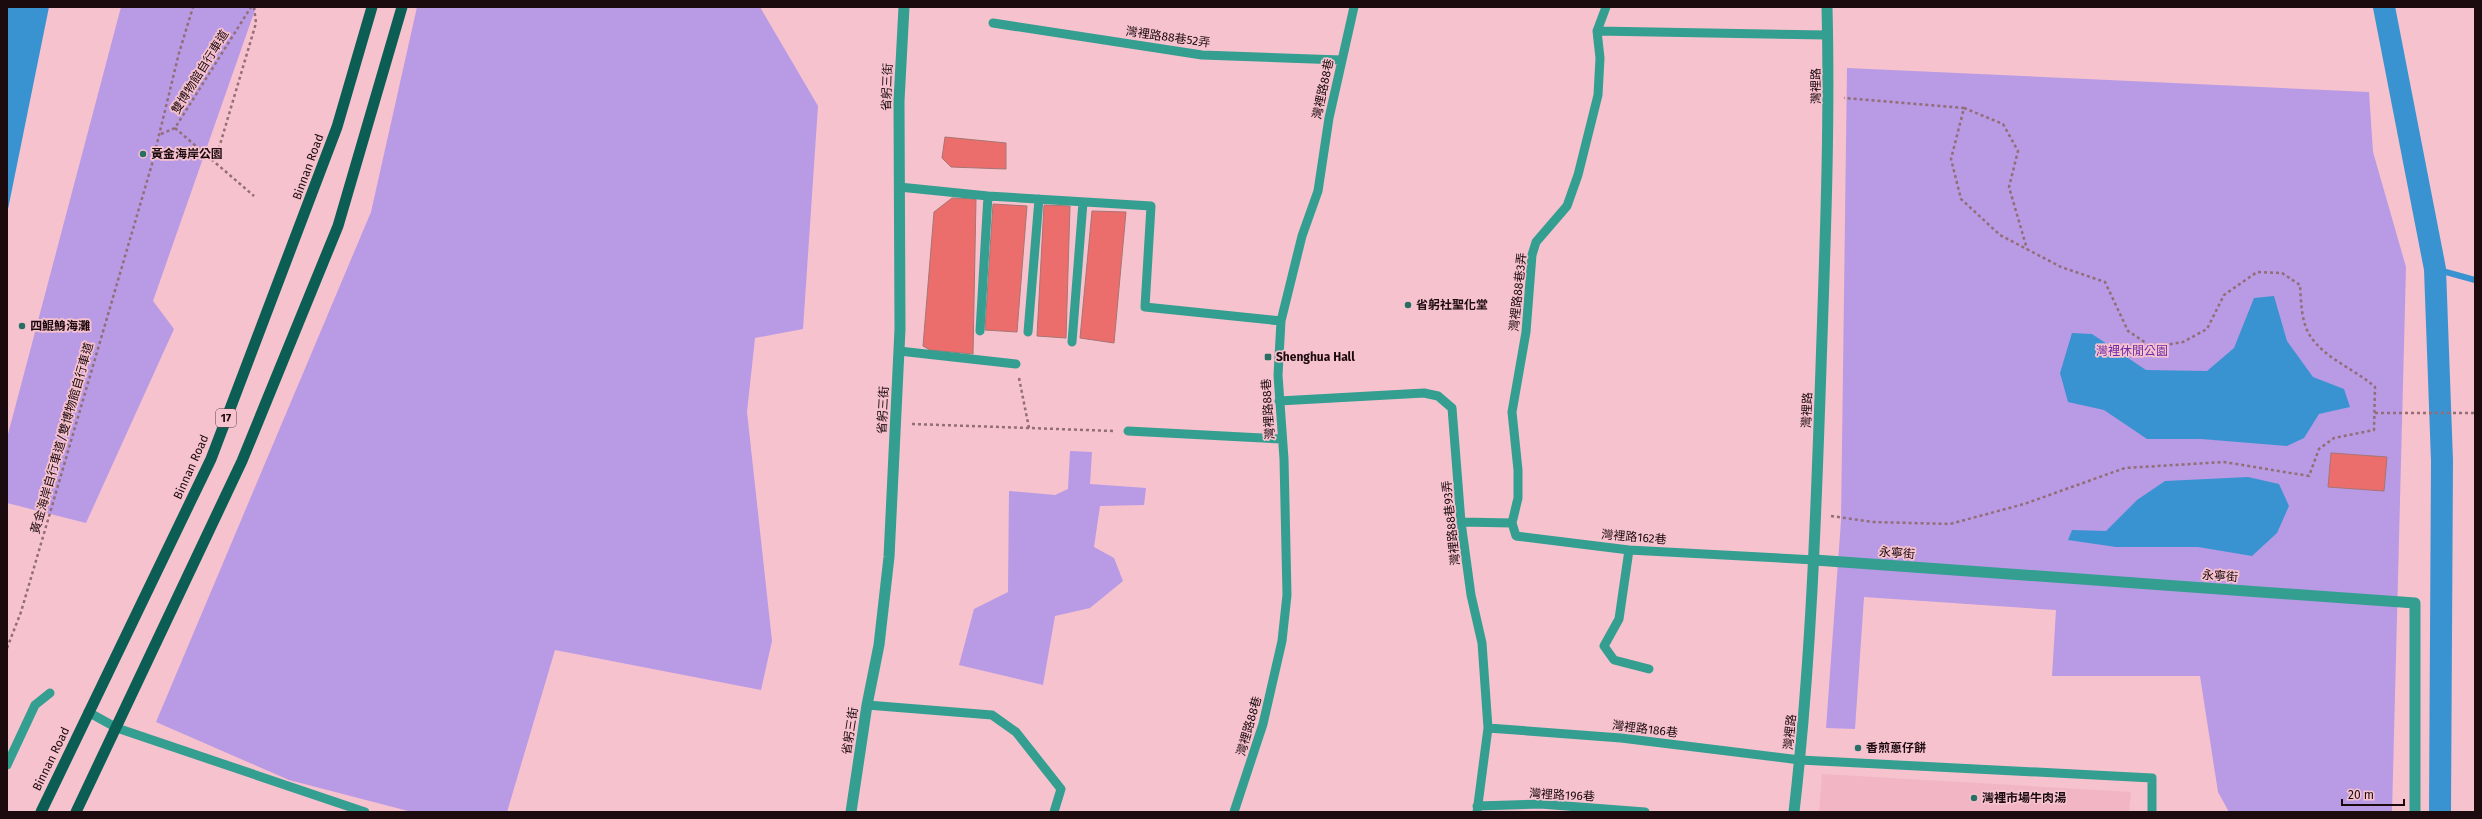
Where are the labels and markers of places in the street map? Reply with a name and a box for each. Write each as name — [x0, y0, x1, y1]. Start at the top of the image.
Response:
place label: 黃金海岸公園 — [151, 147, 223, 161]
marker: 黃金海岸公園 — [138, 149, 148, 159]
place label: 省躬社聖化堂 — [1416, 298, 1488, 312]
marker: 省躬社聖化堂 — [1403, 300, 1413, 310]
place label: 四鯤鯓海灘 — [30, 319, 90, 333]
marker: 四鯤鯓海灘 — [17, 321, 27, 331]
place label: Shenghua Hall — [1276, 350, 1355, 364]
marker: Shenghua Hall — [1263, 352, 1273, 362]
place label: 香煎蔥仔餅 — [1866, 741, 1926, 755]
marker: 香煎蔥仔餅 — [1853, 743, 1863, 753]
place label: 灣裡市場牛肉湯 — [1982, 791, 2066, 805]
marker: 灣裡市場牛肉湯 — [1969, 793, 1979, 803]

